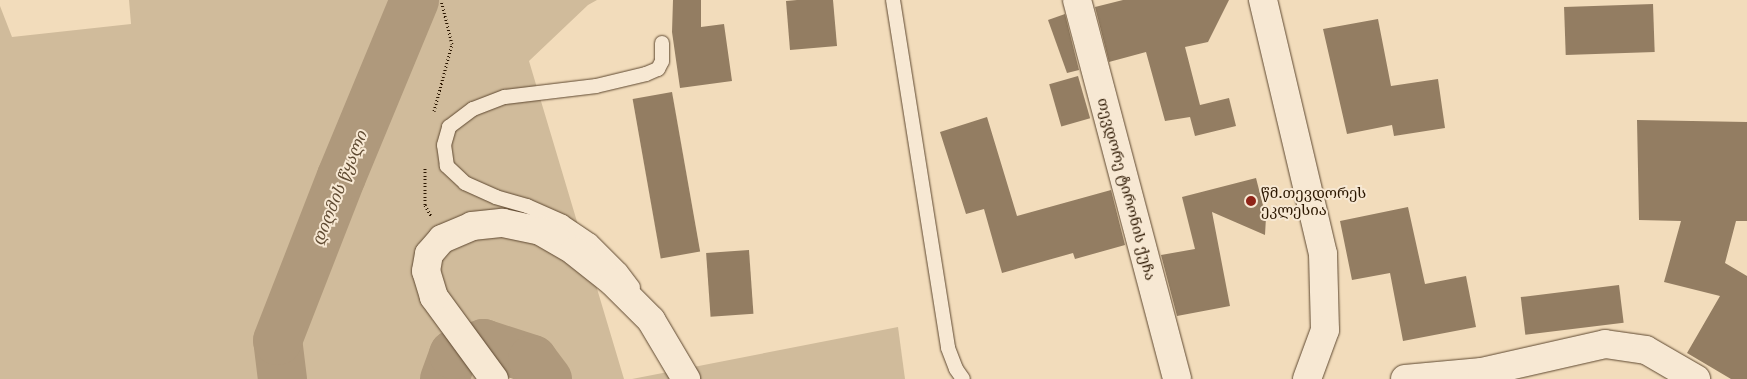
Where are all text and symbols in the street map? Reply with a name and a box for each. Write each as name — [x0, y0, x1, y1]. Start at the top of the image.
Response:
street label: თევდორე ტირონის ქუჩა — [1094, 96, 1160, 282]
water label: დიღმის წყალი — [307, 128, 371, 248]
place label: წმ.თევდორეს ეკლესია — [1261, 183, 1366, 218]
marker: წმ.თევდორეს ეკლესია — [1245, 195, 1257, 207]

